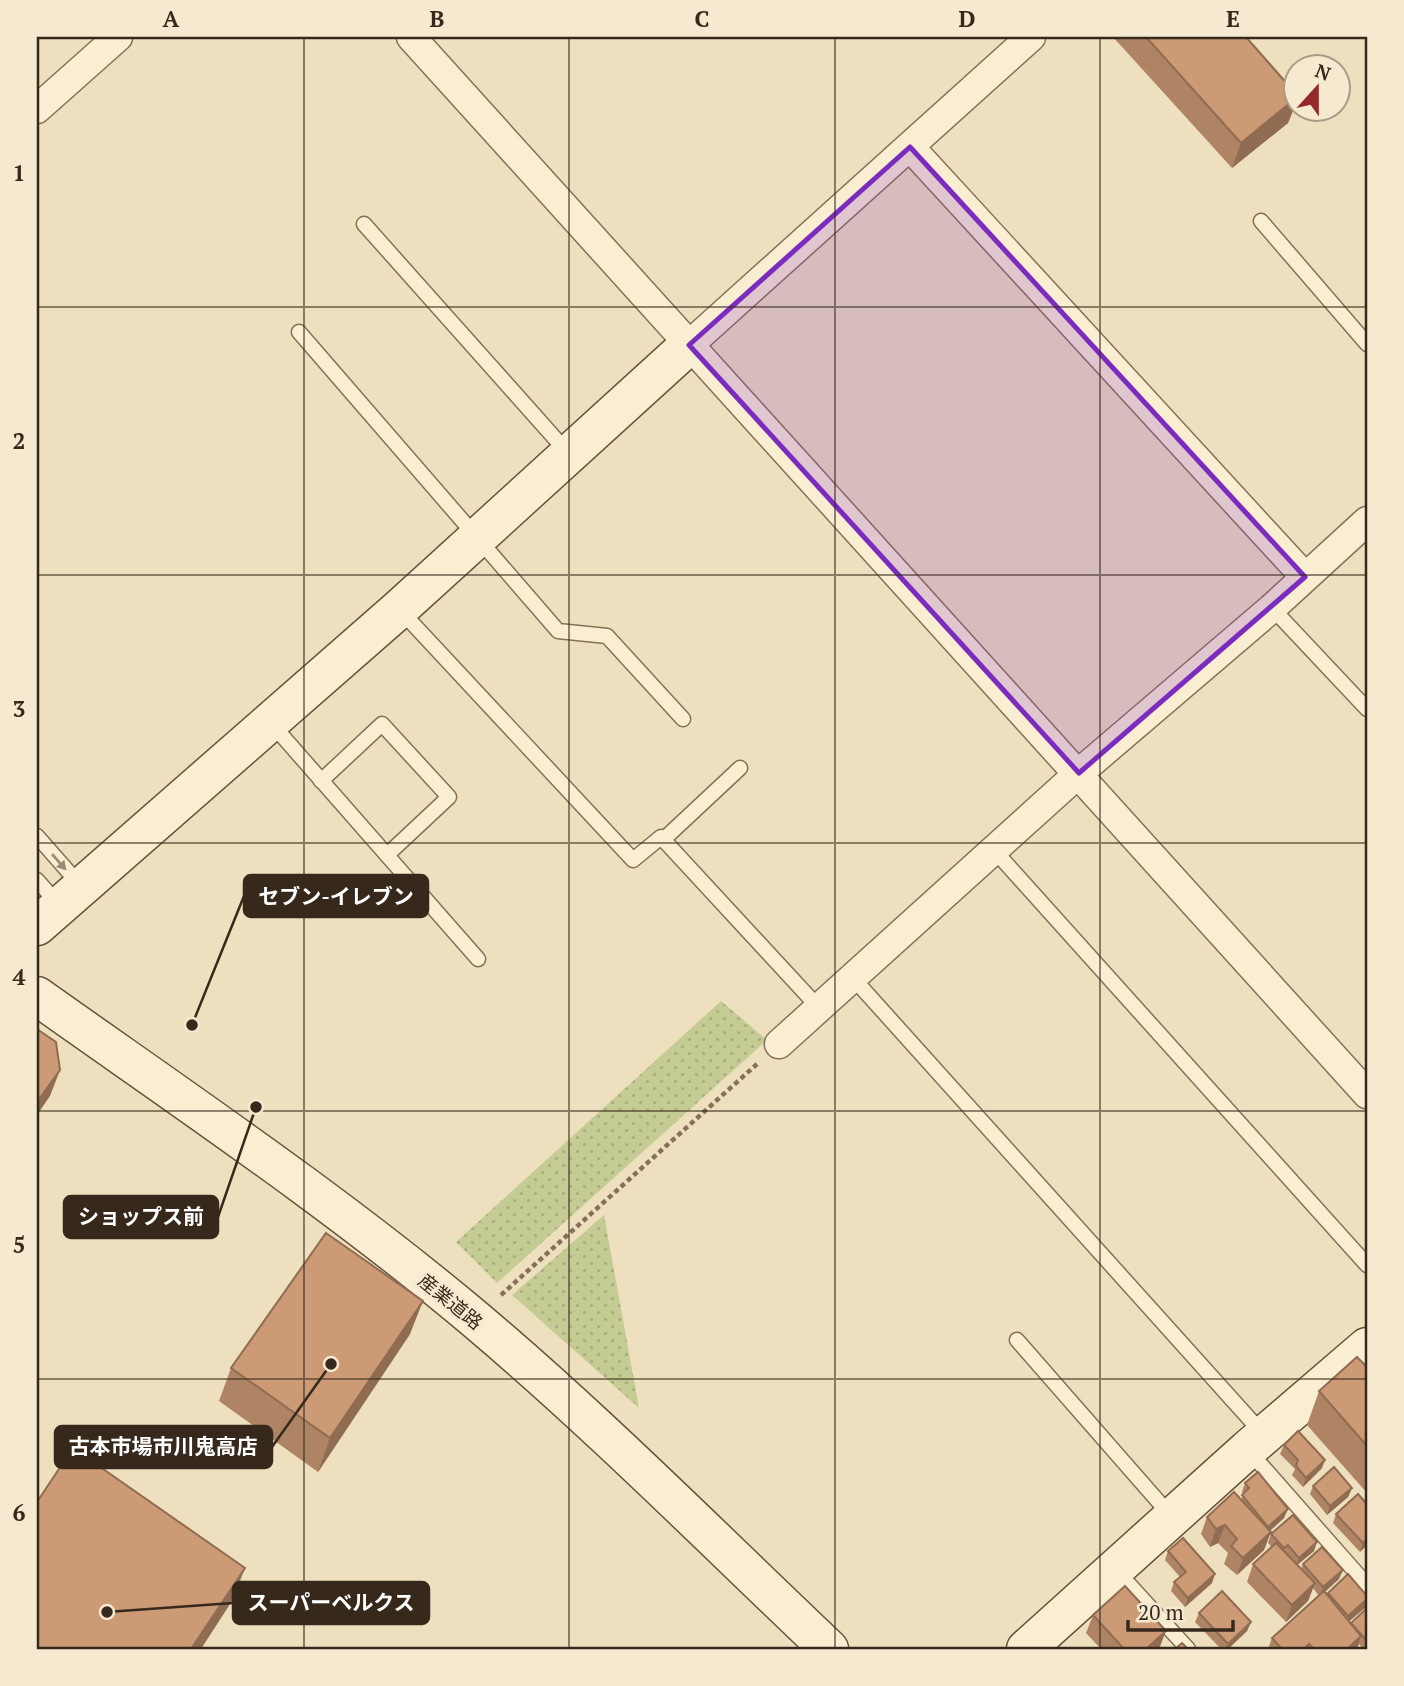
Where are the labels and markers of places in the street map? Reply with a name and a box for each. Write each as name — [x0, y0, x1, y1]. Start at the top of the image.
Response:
callout: セブン-イレブン — [244, 875, 428, 917]
callout: ショップス前 — [64, 1196, 218, 1238]
callout: 古本市場市川鬼高店 — [55, 1426, 272, 1468]
callout: スーパーベルクス — [233, 1582, 429, 1624]

